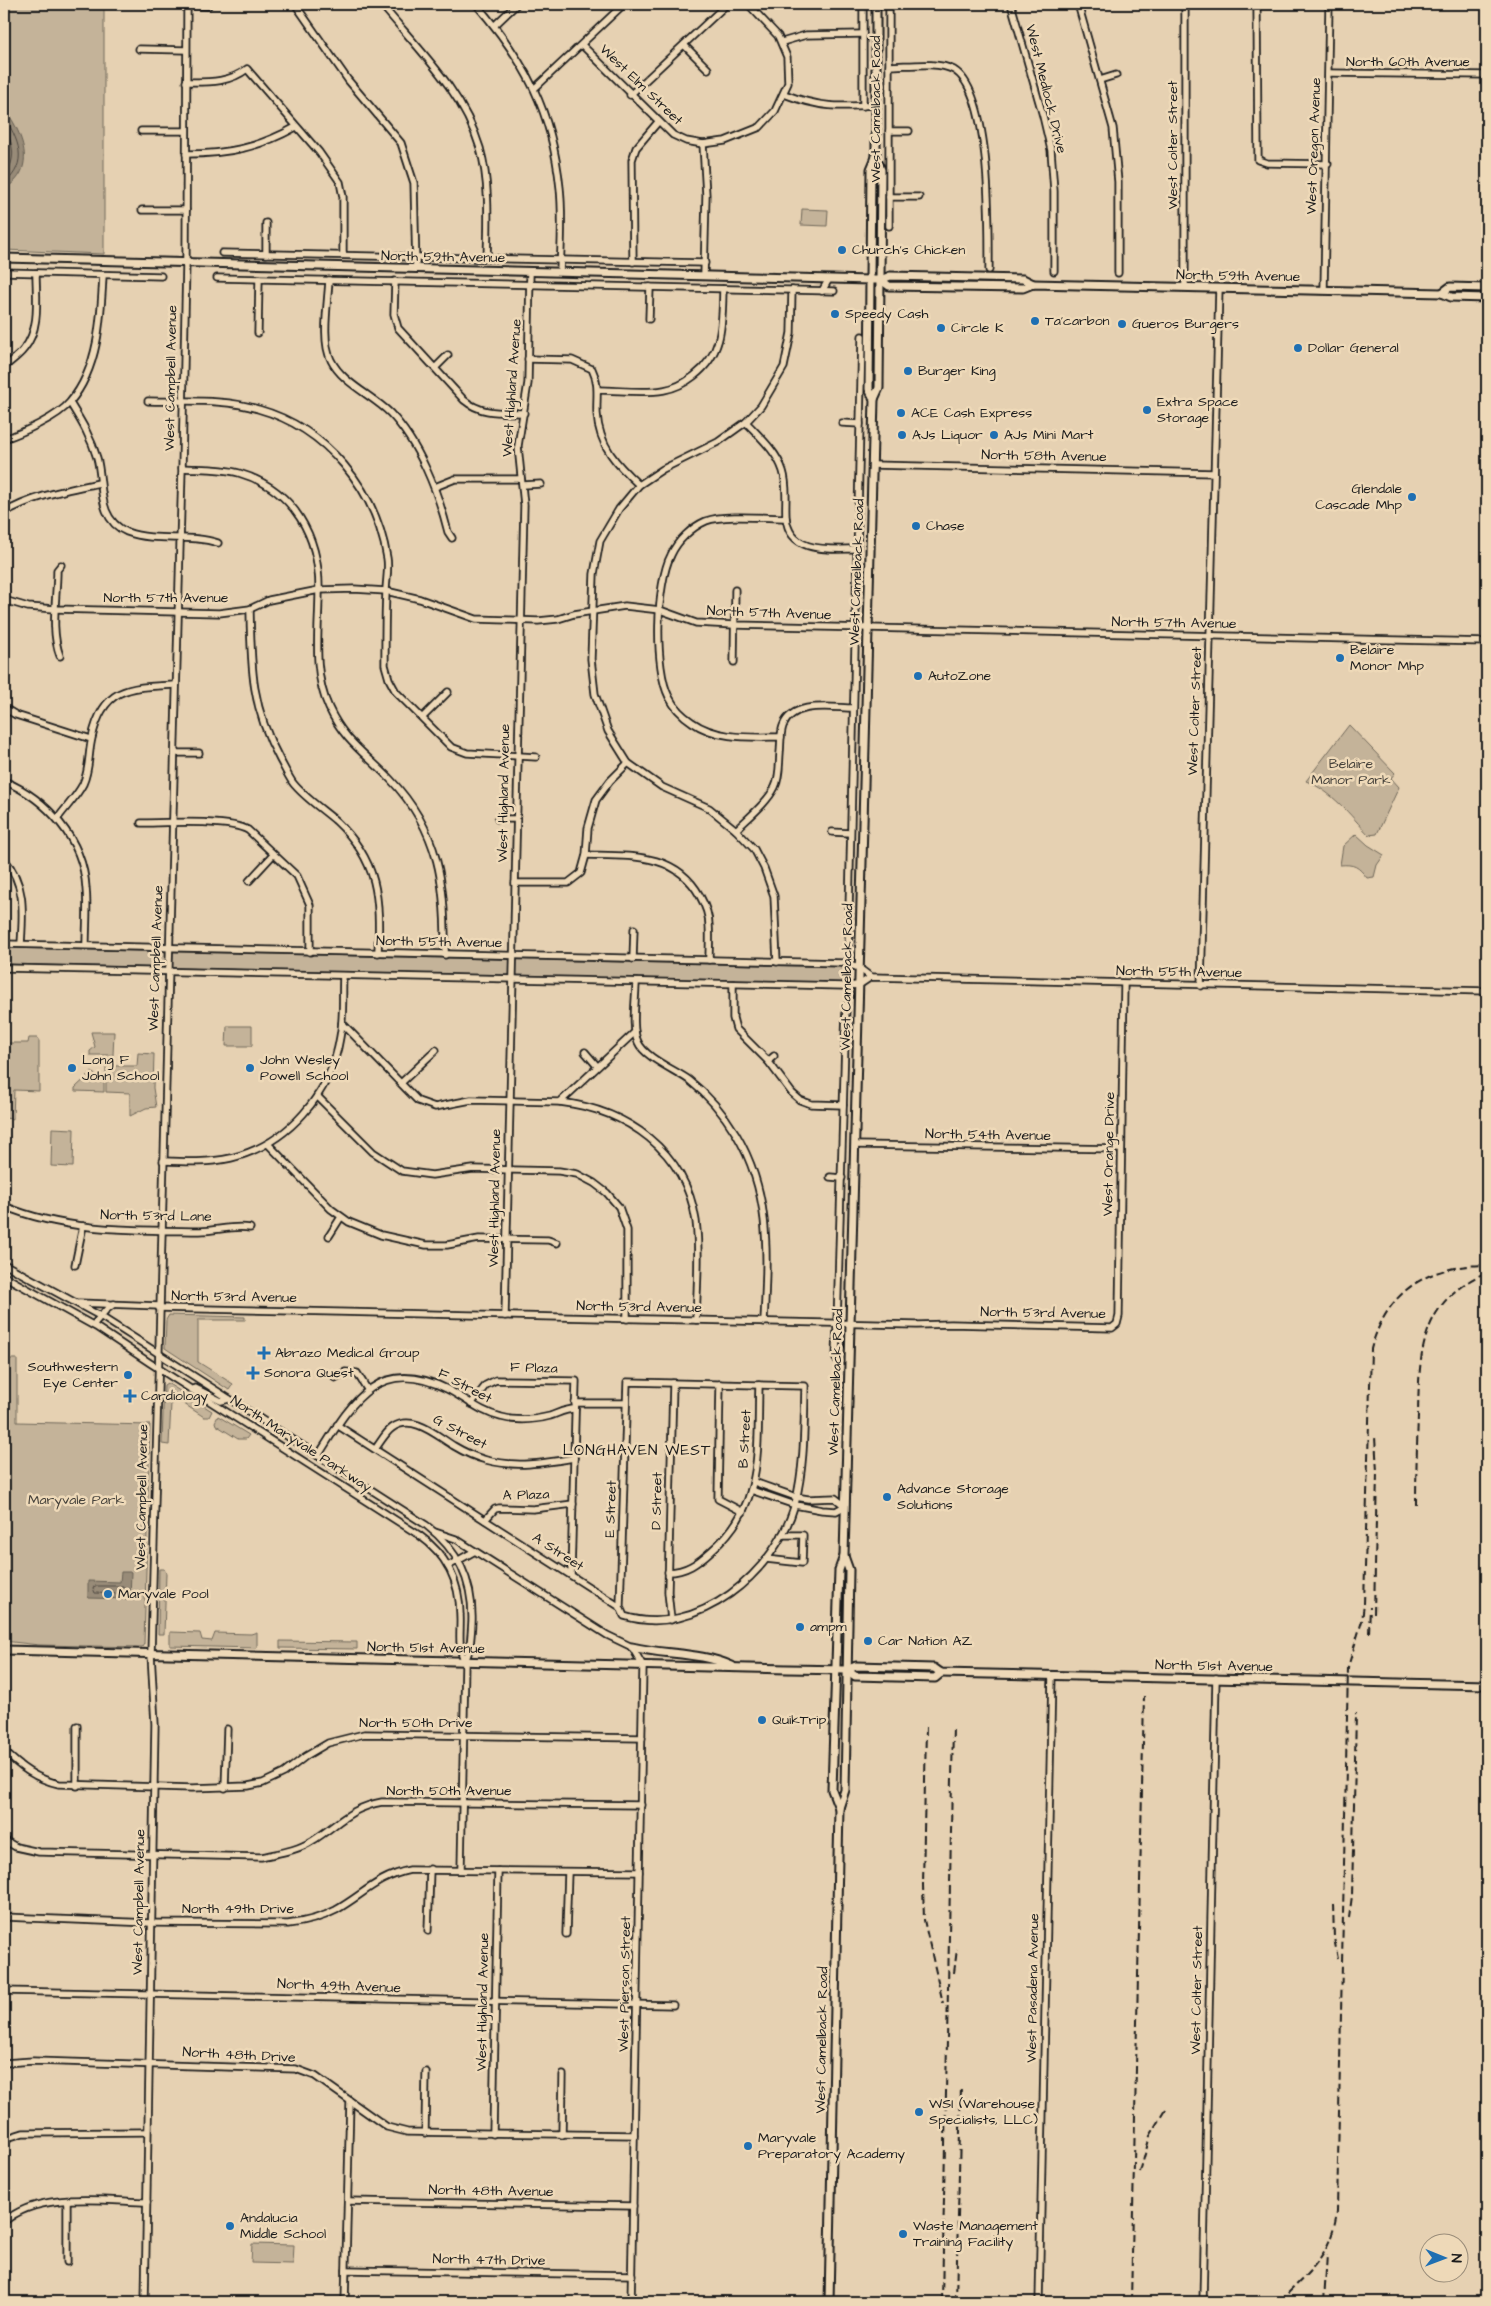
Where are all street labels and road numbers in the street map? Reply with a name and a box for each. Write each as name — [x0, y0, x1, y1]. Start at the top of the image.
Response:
street label: West Medlock Drive — [1020, 22, 1072, 156]
street label: West Camelback Road — [866, 36, 886, 182]
street label: West Elm Street — [595, 40, 687, 130]
street label: North 60th Avenue — [1346, 52, 1470, 72]
street label: West Oregon Avenue — [1302, 77, 1326, 215]
street label: West Colter Street — [1163, 80, 1183, 209]
street label: North 59th Avenue — [381, 246, 506, 268]
street label: North 59th Avenue — [1176, 265, 1301, 287]
street label: West Campbell Avenue — [160, 305, 182, 451]
street label: West Highland Avenue — [497, 318, 527, 458]
street label: North 58th Avenue — [981, 445, 1107, 467]
street label: West Camelback Road — [844, 498, 870, 646]
street label: North 57th Avenue — [104, 588, 229, 608]
street label: North 57th Avenue — [706, 601, 832, 625]
street label: North 57th Avenue — [1111, 612, 1237, 634]
street label: West Colter Street — [1183, 646, 1207, 776]
street label: West Highland Avenue — [493, 723, 515, 862]
street label: West Campbell Avenue — [143, 884, 169, 1031]
street label: West Camelback Road — [836, 903, 858, 1051]
street label: North 55th Avenue — [376, 931, 503, 953]
street label: North 55th Avenue — [1116, 961, 1243, 983]
street label: West Orange Drive — [1098, 1091, 1120, 1216]
street label: North 54th Avenue — [925, 1124, 1051, 1146]
street label: West Highland Avenue — [484, 1128, 506, 1267]
street label: North 53rd Lane — [100, 1205, 212, 1227]
street label: North 53rd Avenue — [171, 1286, 297, 1308]
street label: North 53rd Avenue — [576, 1296, 702, 1318]
street label: North 53rd Avenue — [980, 1302, 1106, 1324]
street label: West Camelback Road — [823, 1308, 849, 1456]
street label: F Plaza — [510, 1357, 558, 1379]
street label: F Street — [434, 1363, 496, 1409]
street label: North Maryvale Parkway — [226, 1391, 376, 1497]
street label: G Street — [429, 1409, 491, 1455]
street label: B Street — [733, 1409, 757, 1469]
street label: West Campbell Avenue — [131, 1424, 153, 1570]
street label: D Street — [646, 1472, 668, 1530]
street label: E Street — [600, 1480, 622, 1538]
street label: A Plaza — [502, 1484, 550, 1506]
street label: A Street — [528, 1528, 588, 1576]
street label: North 51st Avenue — [367, 1637, 486, 1659]
street label: North 51st Avenue — [1155, 1655, 1274, 1677]
street label: North 50th Drive — [359, 1713, 473, 1733]
street label: North 50th Avenue — [386, 1781, 512, 1801]
street label: West Campbell Avenue — [128, 1829, 150, 1975]
street label: North 49th Drive — [182, 1899, 294, 1919]
street label: West Pasadena Avenue — [1022, 1913, 1044, 2063]
street label: West Pierson Street — [614, 1915, 636, 2052]
street label: West Colter Street — [1186, 1925, 1208, 2055]
street label: West Highland Avenue — [472, 1932, 494, 2071]
street label: West Camelback Road — [811, 1966, 833, 2114]
street label: North 49th Avenue — [277, 1974, 402, 1998]
street label: North 48th Drive — [182, 2042, 296, 2068]
street label: North 48th Avenue — [428, 2180, 554, 2202]
street label: North 47th Drive — [432, 2249, 546, 2271]

